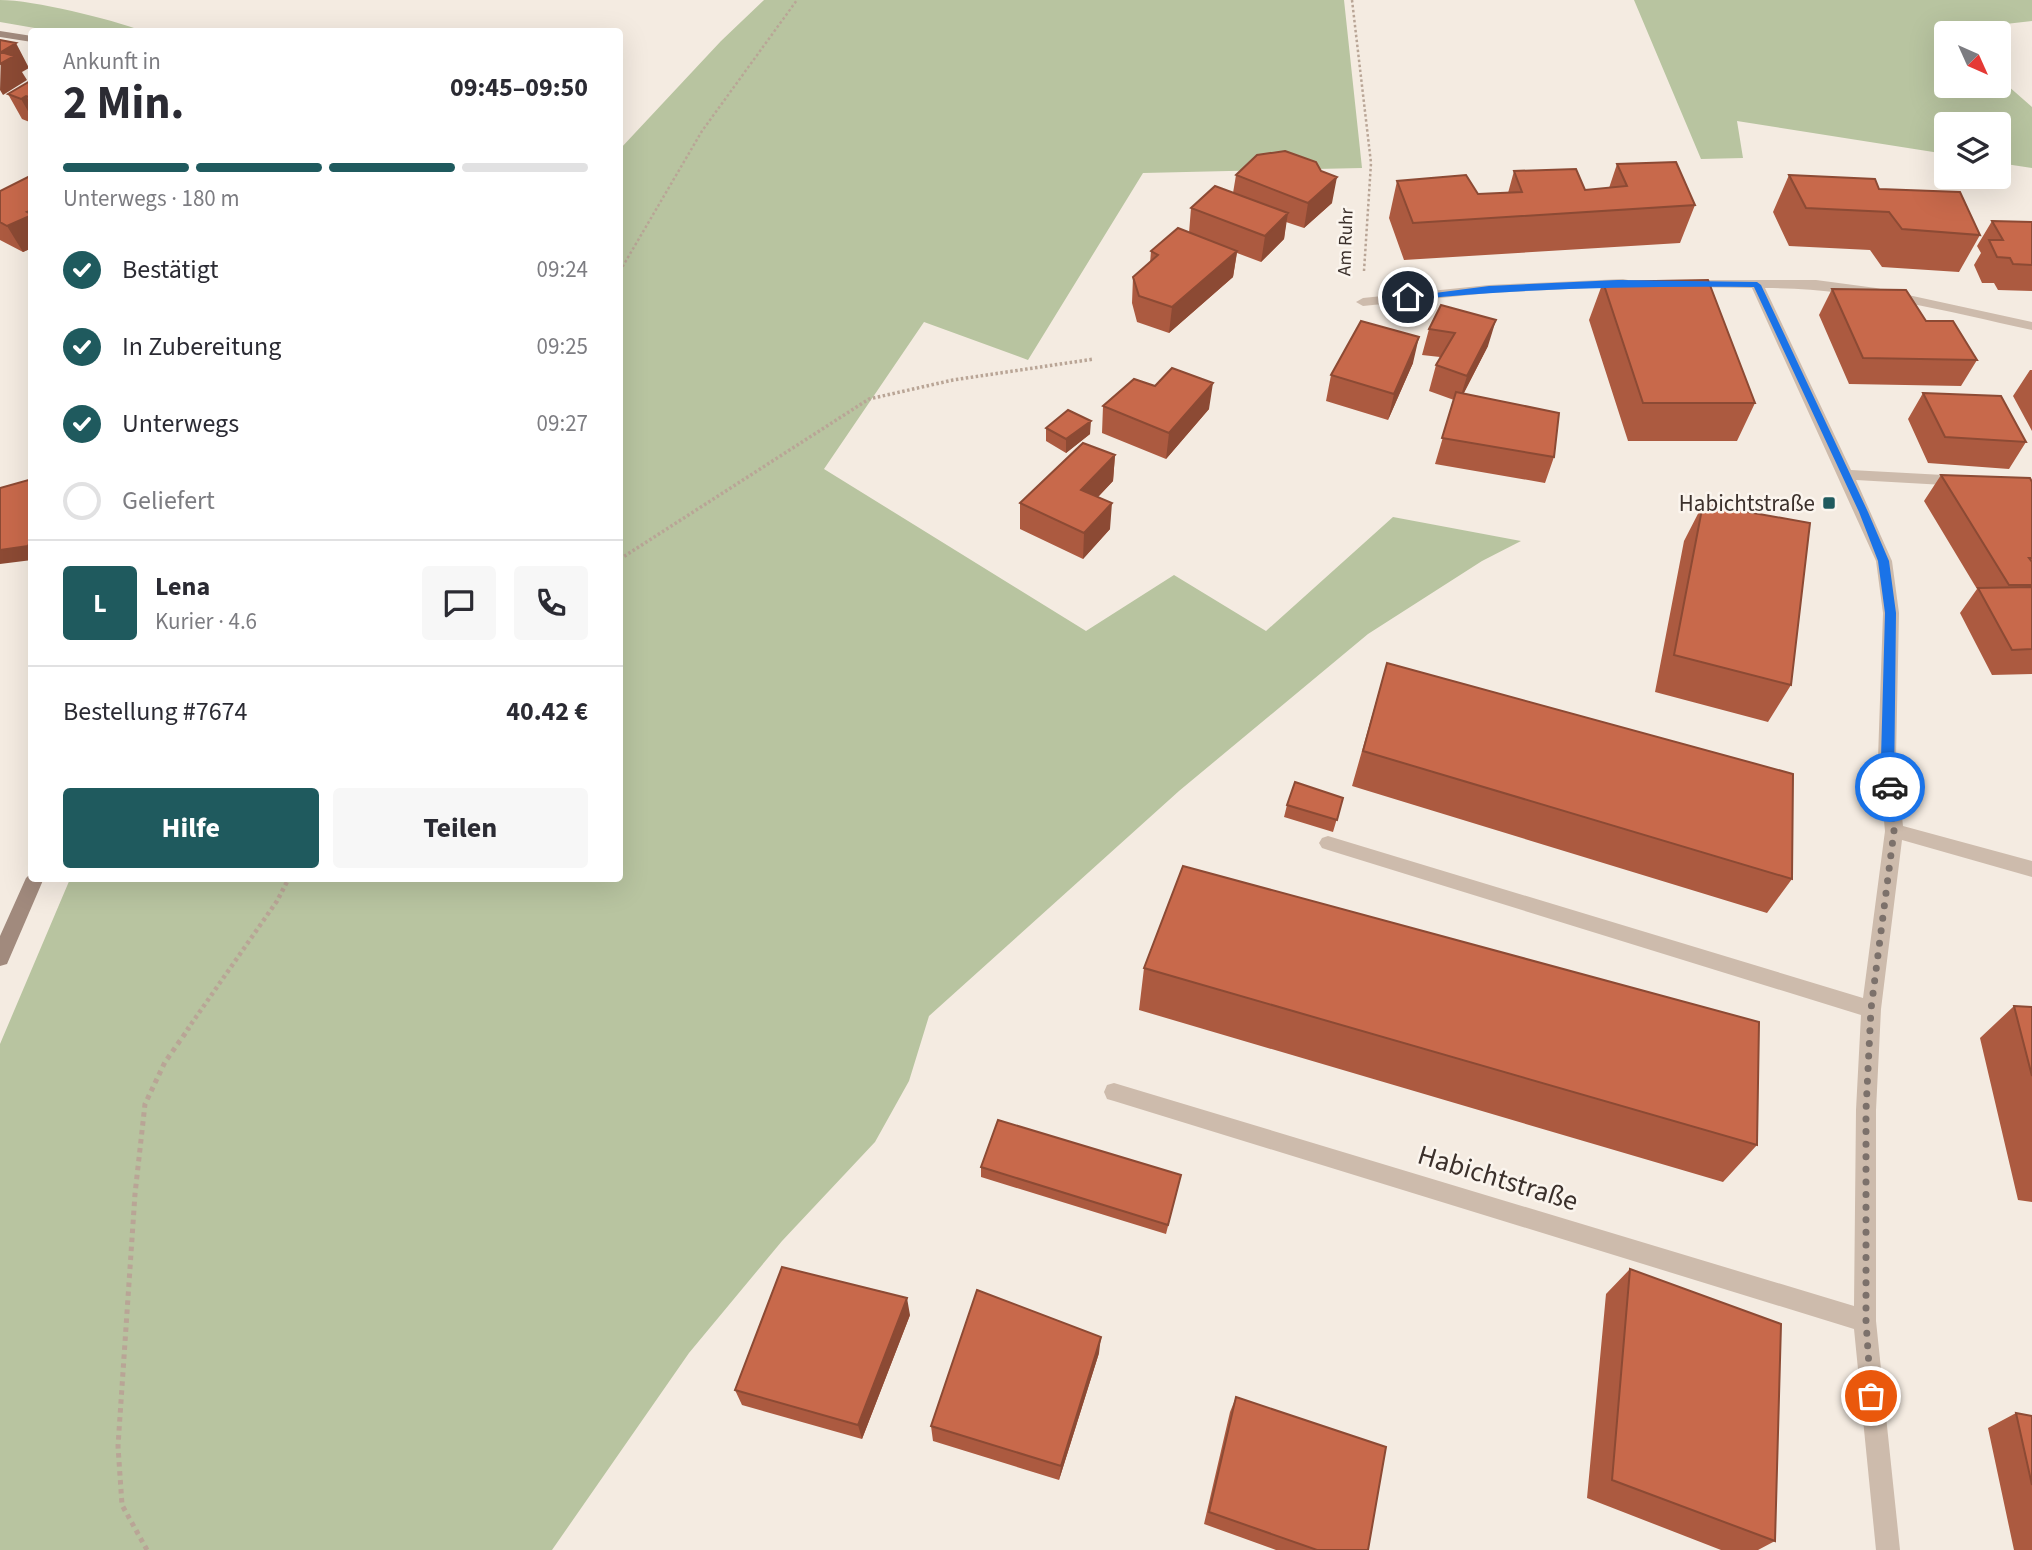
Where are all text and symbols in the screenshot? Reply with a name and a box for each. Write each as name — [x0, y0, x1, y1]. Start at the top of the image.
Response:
north arrow — [1934, 21, 2011, 98]
map controls — [1934, 21, 2011, 189]
text: Ankunft in — [63, 45, 161, 78]
text: 09:45–09:50 — [450, 69, 588, 106]
text: 2 Min. — [63, 71, 184, 136]
button: layers — [1934, 112, 2011, 189]
text: Unterwegs · 180 m — [63, 182, 239, 215]
street label: Am Ruhr — [1331, 207, 1361, 276]
icon: check — [63, 251, 101, 289]
text: Bestätigt — [122, 251, 219, 288]
text: 09:24 — [537, 253, 588, 286]
pin — [1378, 267, 1438, 327]
icon: home — [1389, 278, 1427, 316]
icon: check — [63, 328, 101, 366]
text: In Zubereitung — [122, 328, 281, 365]
text: 09:25 — [537, 330, 588, 363]
icon: check — [63, 405, 101, 443]
text: Unterwegs — [122, 405, 239, 442]
text: 09:27 — [537, 407, 588, 440]
text: Geliefert — [122, 482, 215, 519]
place label: Habichtstraße — [1679, 487, 1815, 520]
marker: Habichtstraße — [1821, 495, 1837, 511]
button: chat — [422, 566, 496, 640]
button: phone — [514, 566, 588, 640]
text: Lena — [155, 568, 210, 605]
text: L — [93, 585, 107, 622]
text: Kurier · 4.6 — [155, 605, 257, 638]
text: Bestellung #7674 — [63, 693, 247, 730]
text: 40.42 € — [506, 693, 588, 730]
courier — [1855, 752, 1925, 822]
icon: car — [1871, 768, 1909, 806]
button: Hilfe — [63, 788, 319, 868]
button: Teilen — [333, 788, 588, 868]
street label: Habichtstraße — [1413, 1135, 1583, 1221]
pin — [1841, 1366, 1901, 1426]
icon: bag — [1852, 1377, 1890, 1415]

